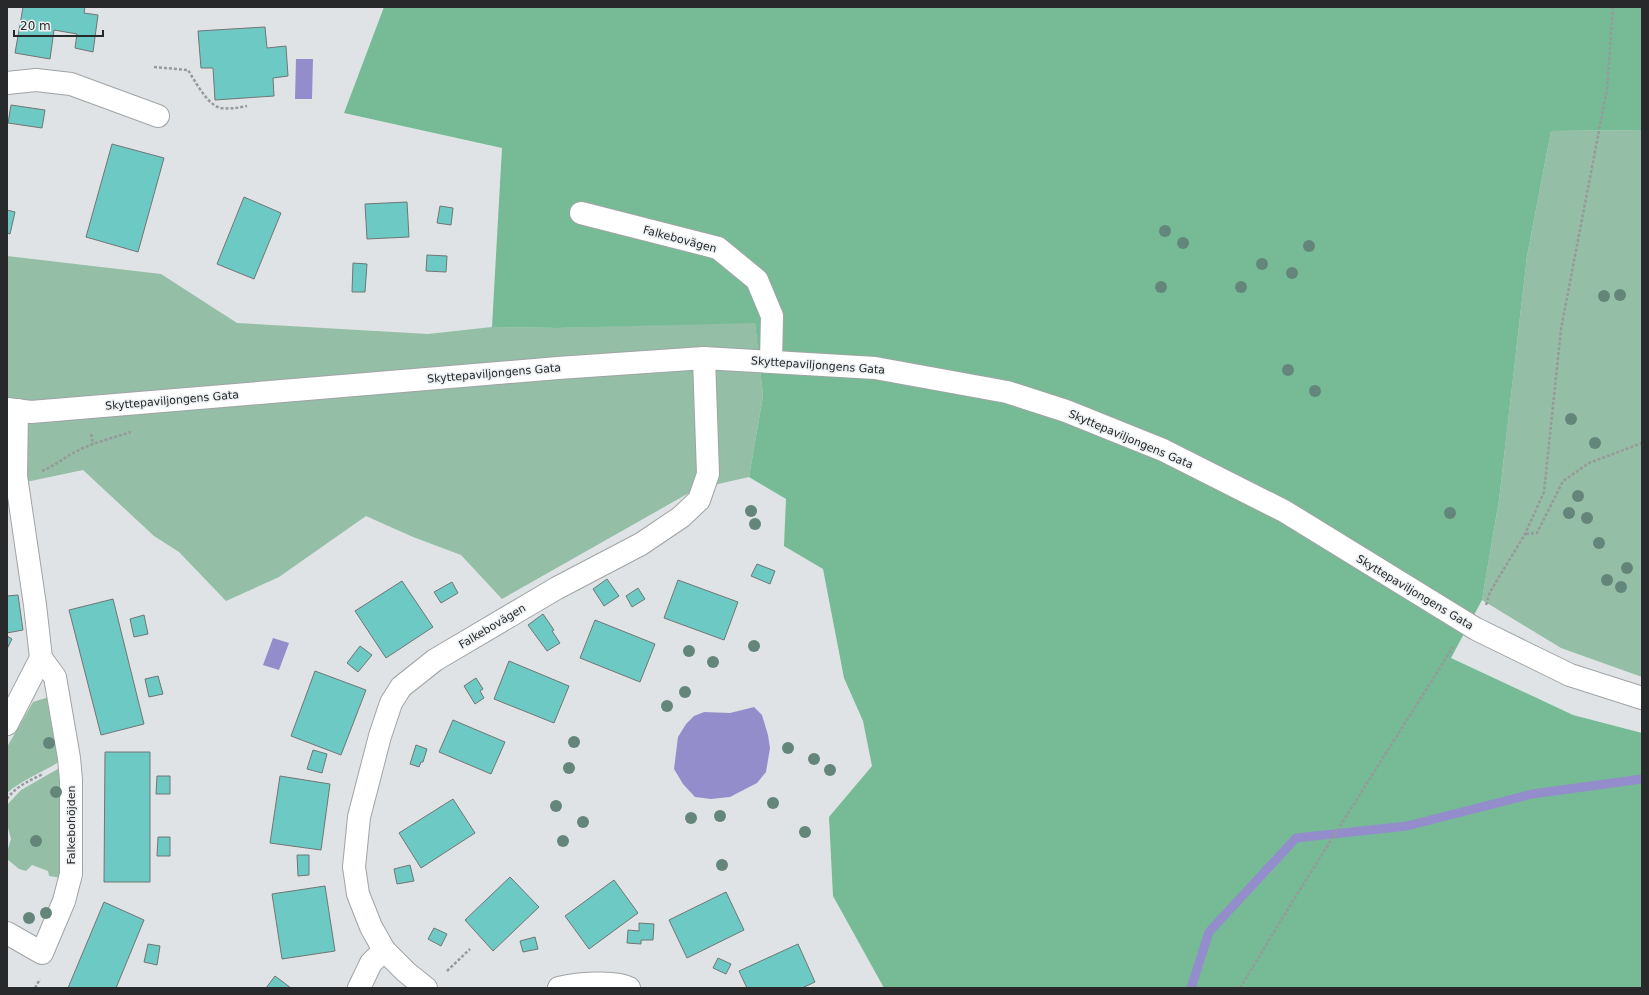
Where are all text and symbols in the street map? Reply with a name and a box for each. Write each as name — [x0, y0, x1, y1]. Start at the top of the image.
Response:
scale bar — [14, 12, 103, 38]
text: 20 m — [20, 19, 51, 33]
street label: Falkebovägen — [642, 223, 718, 256]
street label: Skyttepaviljongens Gata — [751, 354, 885, 377]
street label: Skyttepaviljongens Gata — [427, 361, 561, 386]
street label: Skyttepaviljongens Gata — [105, 388, 239, 413]
street label: Skyttepaviljongens Gata — [1066, 407, 1195, 472]
street label: Skyttepaviljongens Gata — [1354, 552, 1476, 633]
street label: Falkebovägen — [457, 601, 528, 651]
street label: Falkebohöjden — [65, 785, 78, 865]

